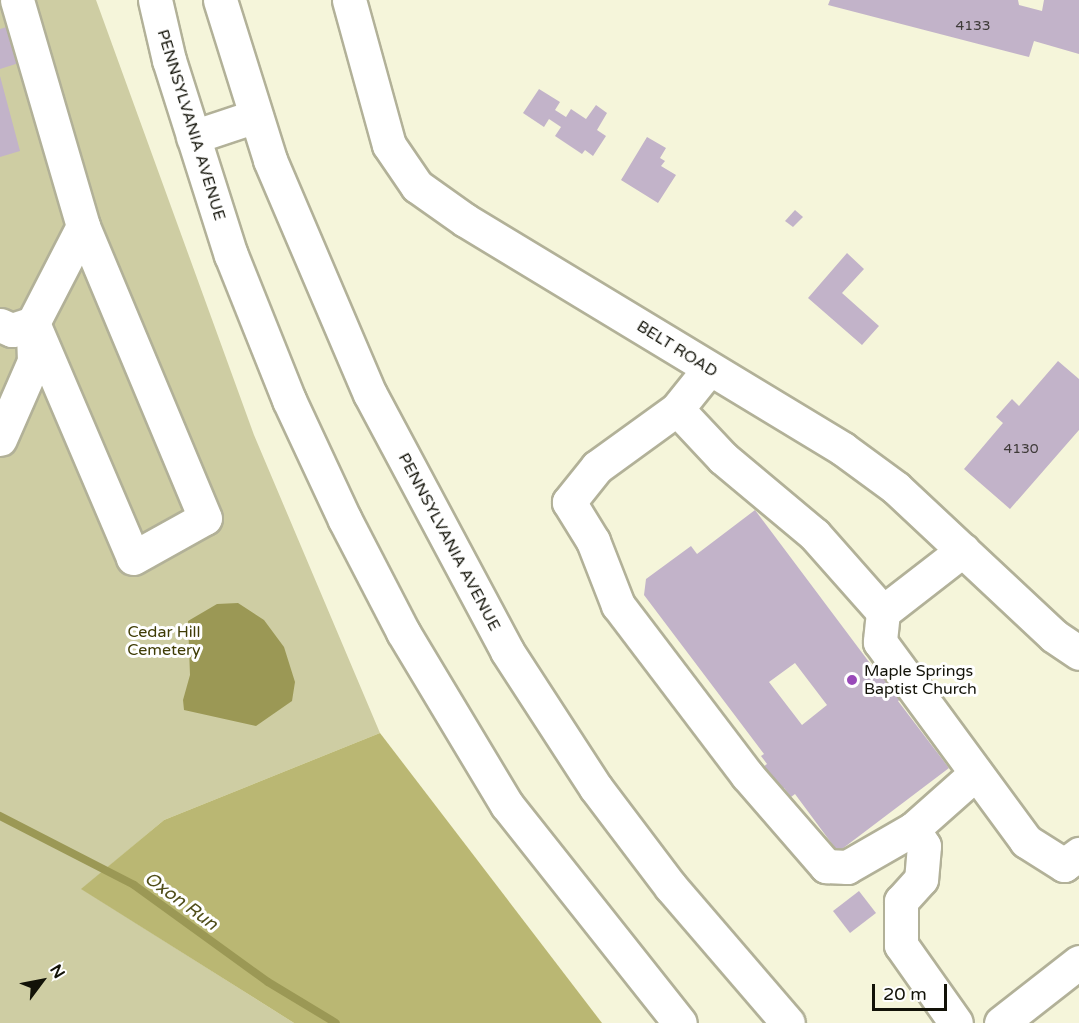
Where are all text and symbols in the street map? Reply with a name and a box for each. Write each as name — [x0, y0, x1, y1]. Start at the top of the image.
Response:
house number: 4133 — [955, 18, 991, 34]
street label: PENNSYLVANIA AVENUE — [153, 27, 229, 223]
street label: BELT ROAD — [633, 317, 721, 381]
house number: 4130 — [1003, 441, 1039, 457]
street label: PENNSYLVANIA AVENUE — [394, 450, 504, 634]
park label: Cedar Hill Cemetery — [127, 622, 201, 660]
place label: Maple Springs Baptist Church — [864, 661, 977, 699]
marker: Maple Springs Baptist Church — [845, 673, 859, 687]
water label: Oxon Run — [140, 867, 222, 935]
north arrow — [12, 951, 72, 1011]
text: N — [45, 961, 69, 982]
scale bar — [875, 972, 950, 1010]
text: 20 m — [883, 983, 927, 1005]

